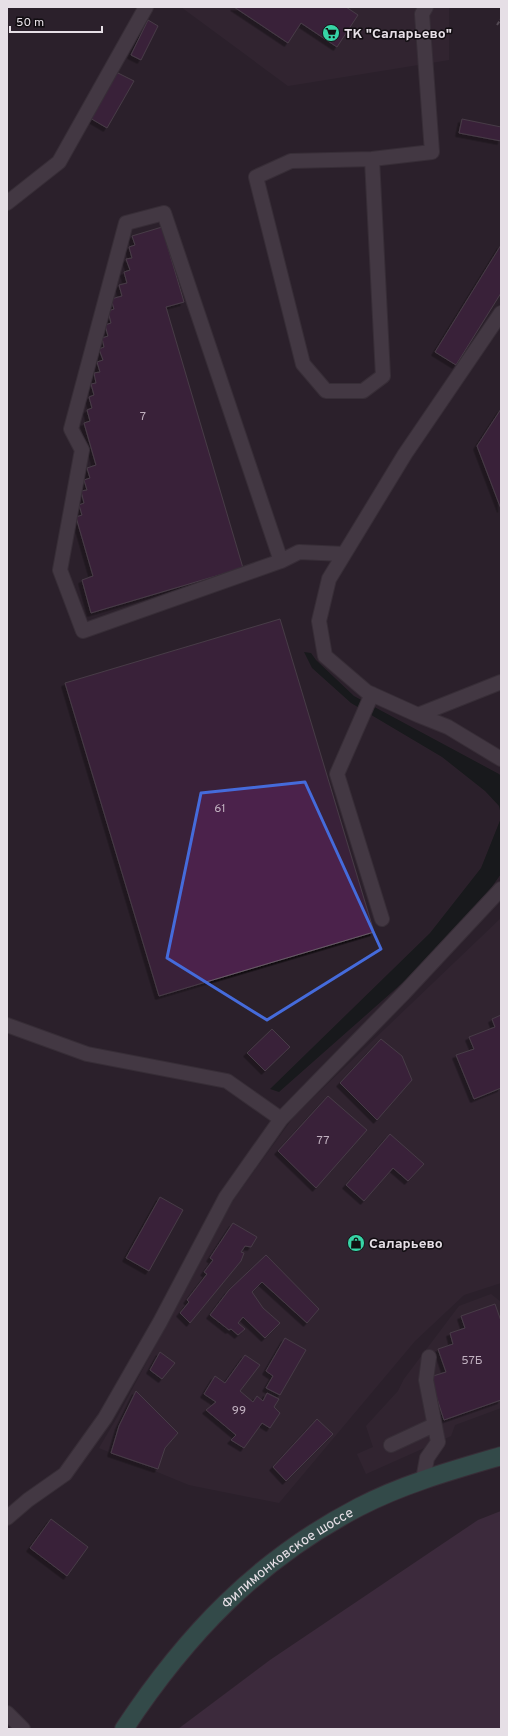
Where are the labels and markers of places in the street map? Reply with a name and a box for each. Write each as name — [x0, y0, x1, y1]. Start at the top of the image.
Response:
supermarket icon: ТК "Саларьево" — [321, 23, 341, 43]
place label: ТК "Саларьево" — [344, 26, 452, 43]
shop icon: Саларьево — [346, 1233, 366, 1253]
place label: Саларьево — [369, 1236, 443, 1253]

